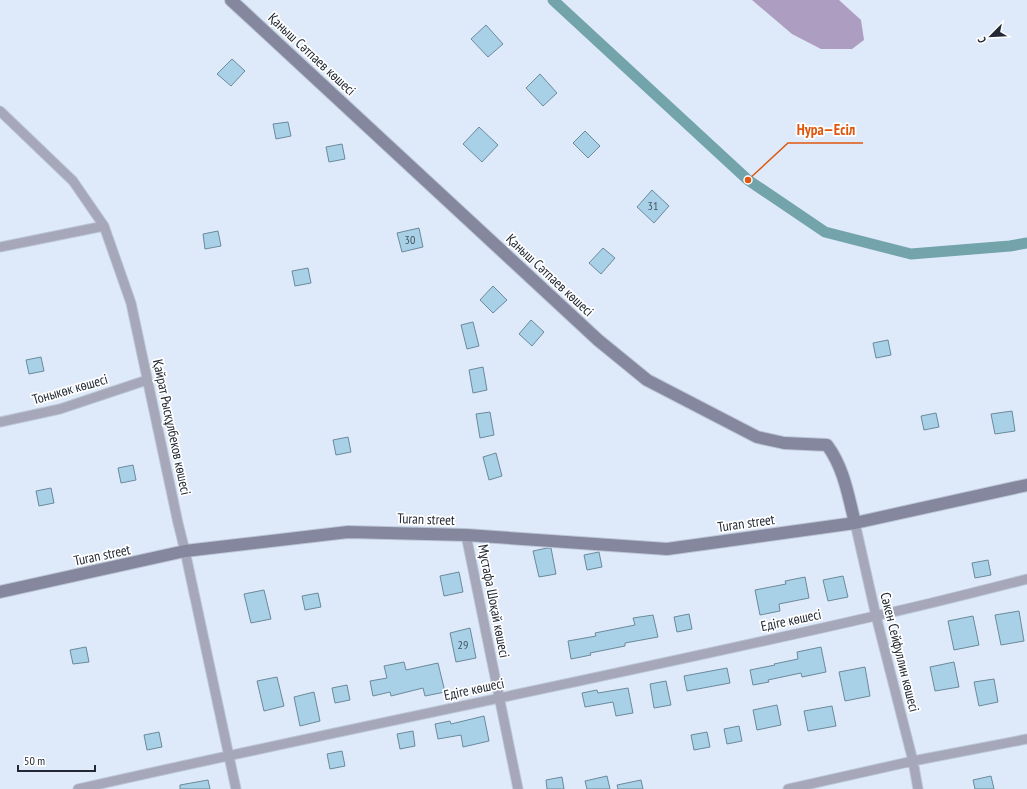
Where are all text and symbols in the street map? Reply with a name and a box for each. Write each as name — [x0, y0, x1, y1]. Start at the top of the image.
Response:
street label: Қаныш Сәтпаев көшесі — [264, 9, 360, 99]
north arrow — [971, 16, 1011, 56]
text: С — [974, 35, 989, 45]
callout: Нура—Есіл — [788, 116, 863, 143]
text: Нура—Есіл — [797, 120, 855, 139]
house number: 31 — [648, 198, 658, 213]
street label: Қаныш Сәтпаев көшесі — [502, 230, 598, 320]
house number: 30 — [405, 232, 415, 247]
street label: Қайрат Рысқұлбеков көшесі — [149, 358, 195, 496]
street label: Тоныкөк көшесі — [30, 370, 110, 408]
street label: Turan street — [397, 509, 455, 529]
street label: Turan street — [716, 510, 776, 536]
street label: Turan street — [72, 540, 132, 570]
street label: Мұстафа Шоқай көшесі — [474, 543, 514, 659]
street label: Сәкен Сейфуллин көшесі — [876, 590, 924, 714]
street label: Едіге көшесі — [759, 605, 823, 635]
house number: 29 — [458, 637, 468, 652]
street label: Едіге көшесі — [442, 674, 506, 704]
scale bar — [18, 747, 95, 773]
text: 50 m — [24, 753, 45, 768]

